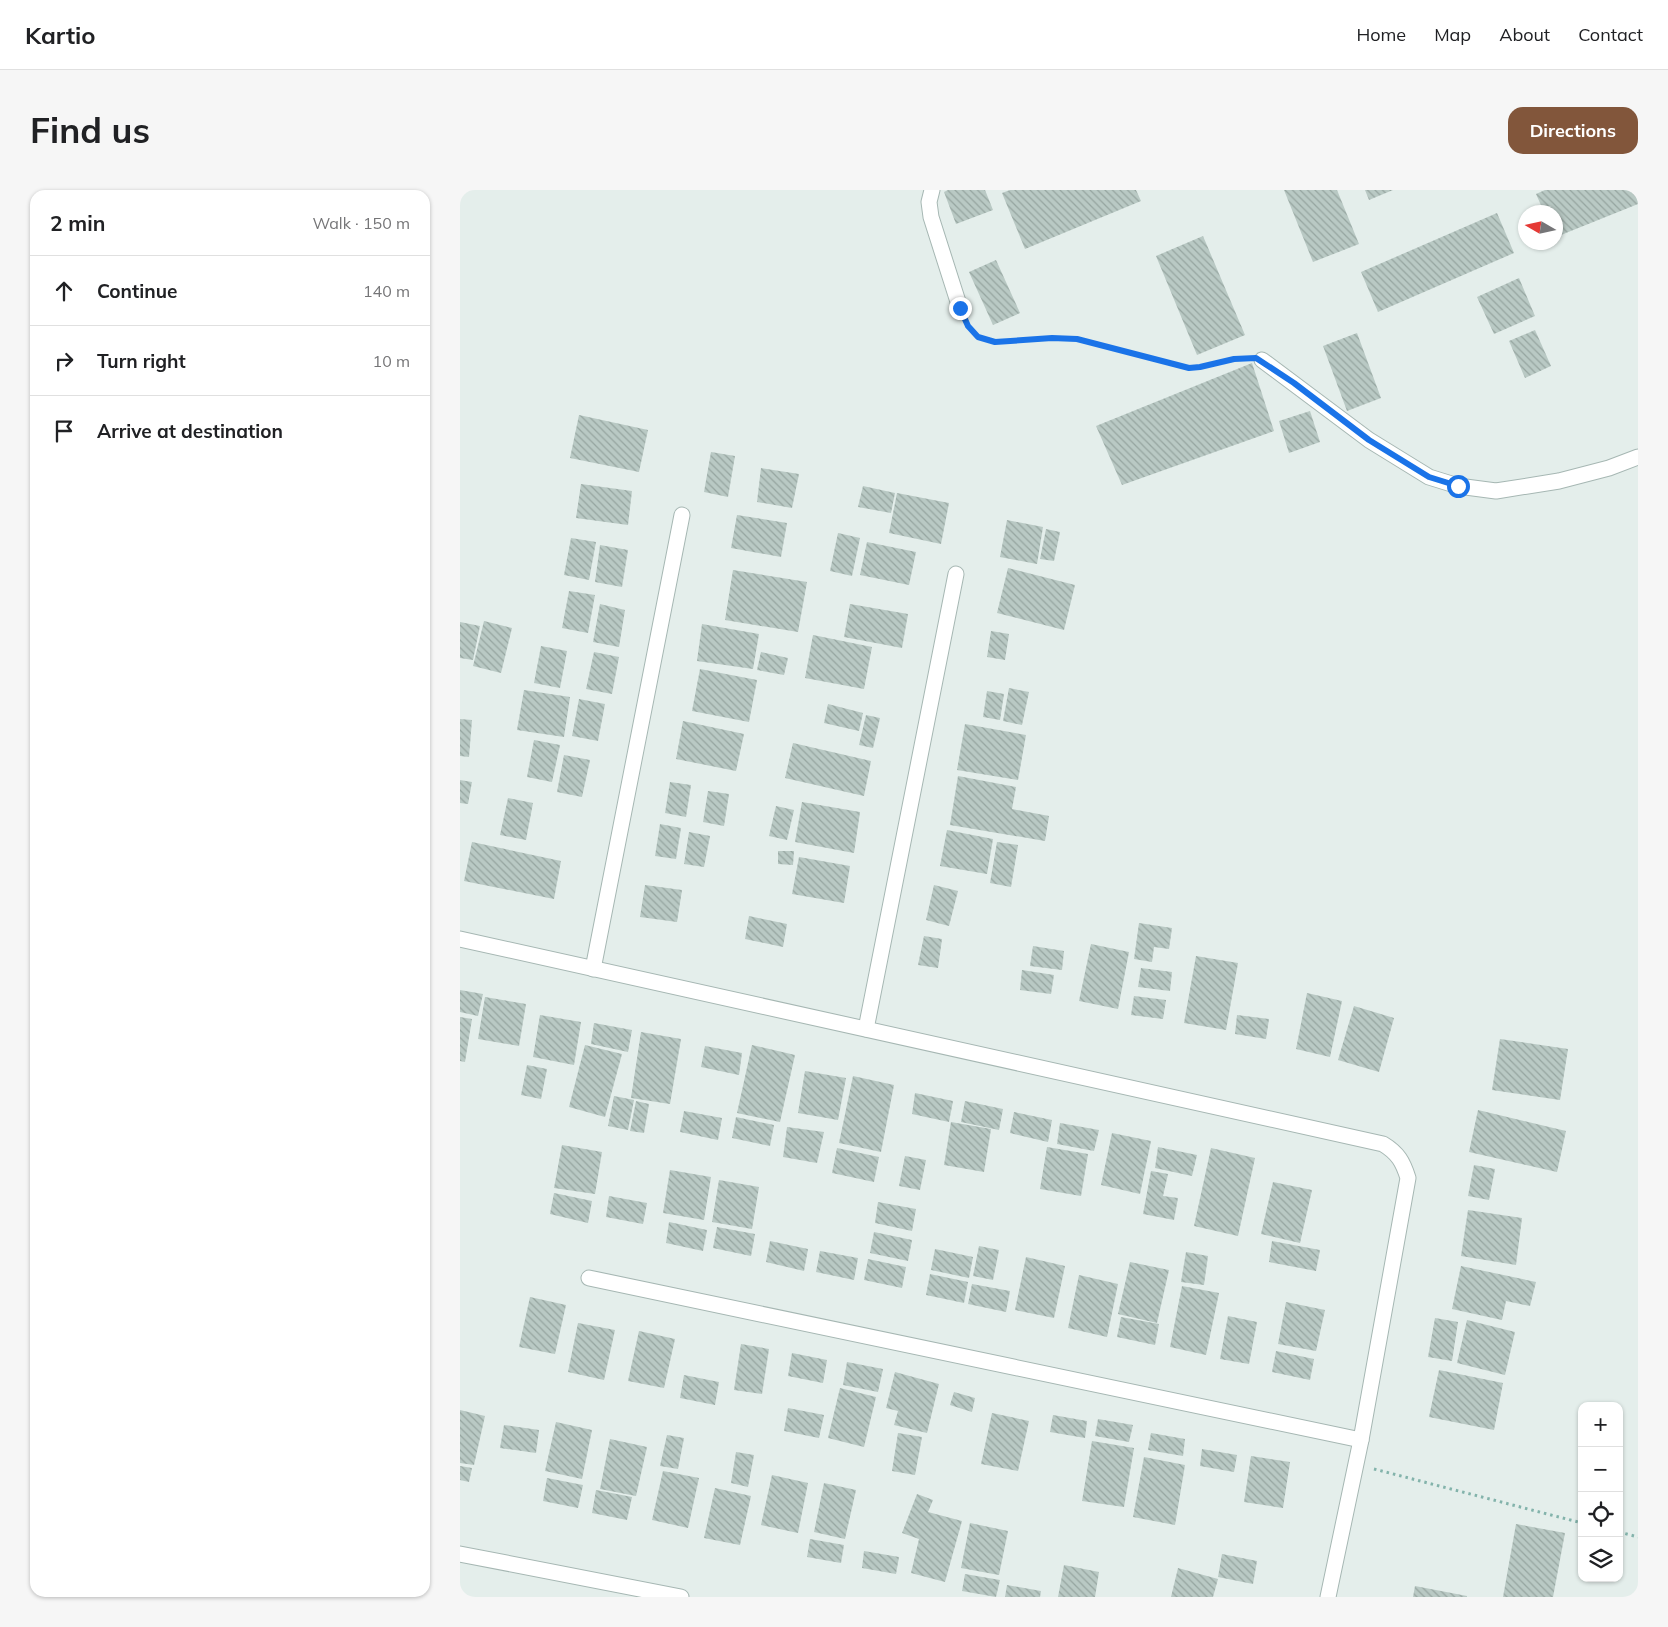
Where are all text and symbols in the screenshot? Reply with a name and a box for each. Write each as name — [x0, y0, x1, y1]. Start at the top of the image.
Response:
text: Kartio — [25, 20, 96, 50]
text: Home — [1356, 23, 1406, 46]
text: Map — [1434, 23, 1471, 46]
text: About — [1499, 23, 1550, 46]
text: Contact — [1578, 23, 1643, 46]
button: Directions — [1508, 107, 1638, 154]
text: Find us — [30, 108, 150, 152]
north arrow — [1518, 205, 1563, 250]
text: 2 min — [50, 210, 105, 236]
text: Walk · 150 m — [312, 213, 410, 233]
icon: ahead — [50, 277, 78, 305]
text: Continue — [97, 279, 177, 303]
text: 140 m — [363, 281, 410, 301]
route end — [949, 297, 972, 320]
icon: right — [50, 347, 78, 375]
text: Turn right — [97, 349, 186, 373]
text: 10 m — [373, 351, 410, 371]
icon: arrive — [50, 417, 78, 445]
text: Arrive at destination — [97, 419, 283, 443]
route start — [1447, 475, 1470, 498]
map controls — [1578, 1402, 1623, 1582]
button: + — [1578, 1402, 1623, 1447]
button: − — [1578, 1447, 1623, 1492]
button: locate — [1578, 1492, 1623, 1537]
button: layers — [1578, 1537, 1623, 1582]

